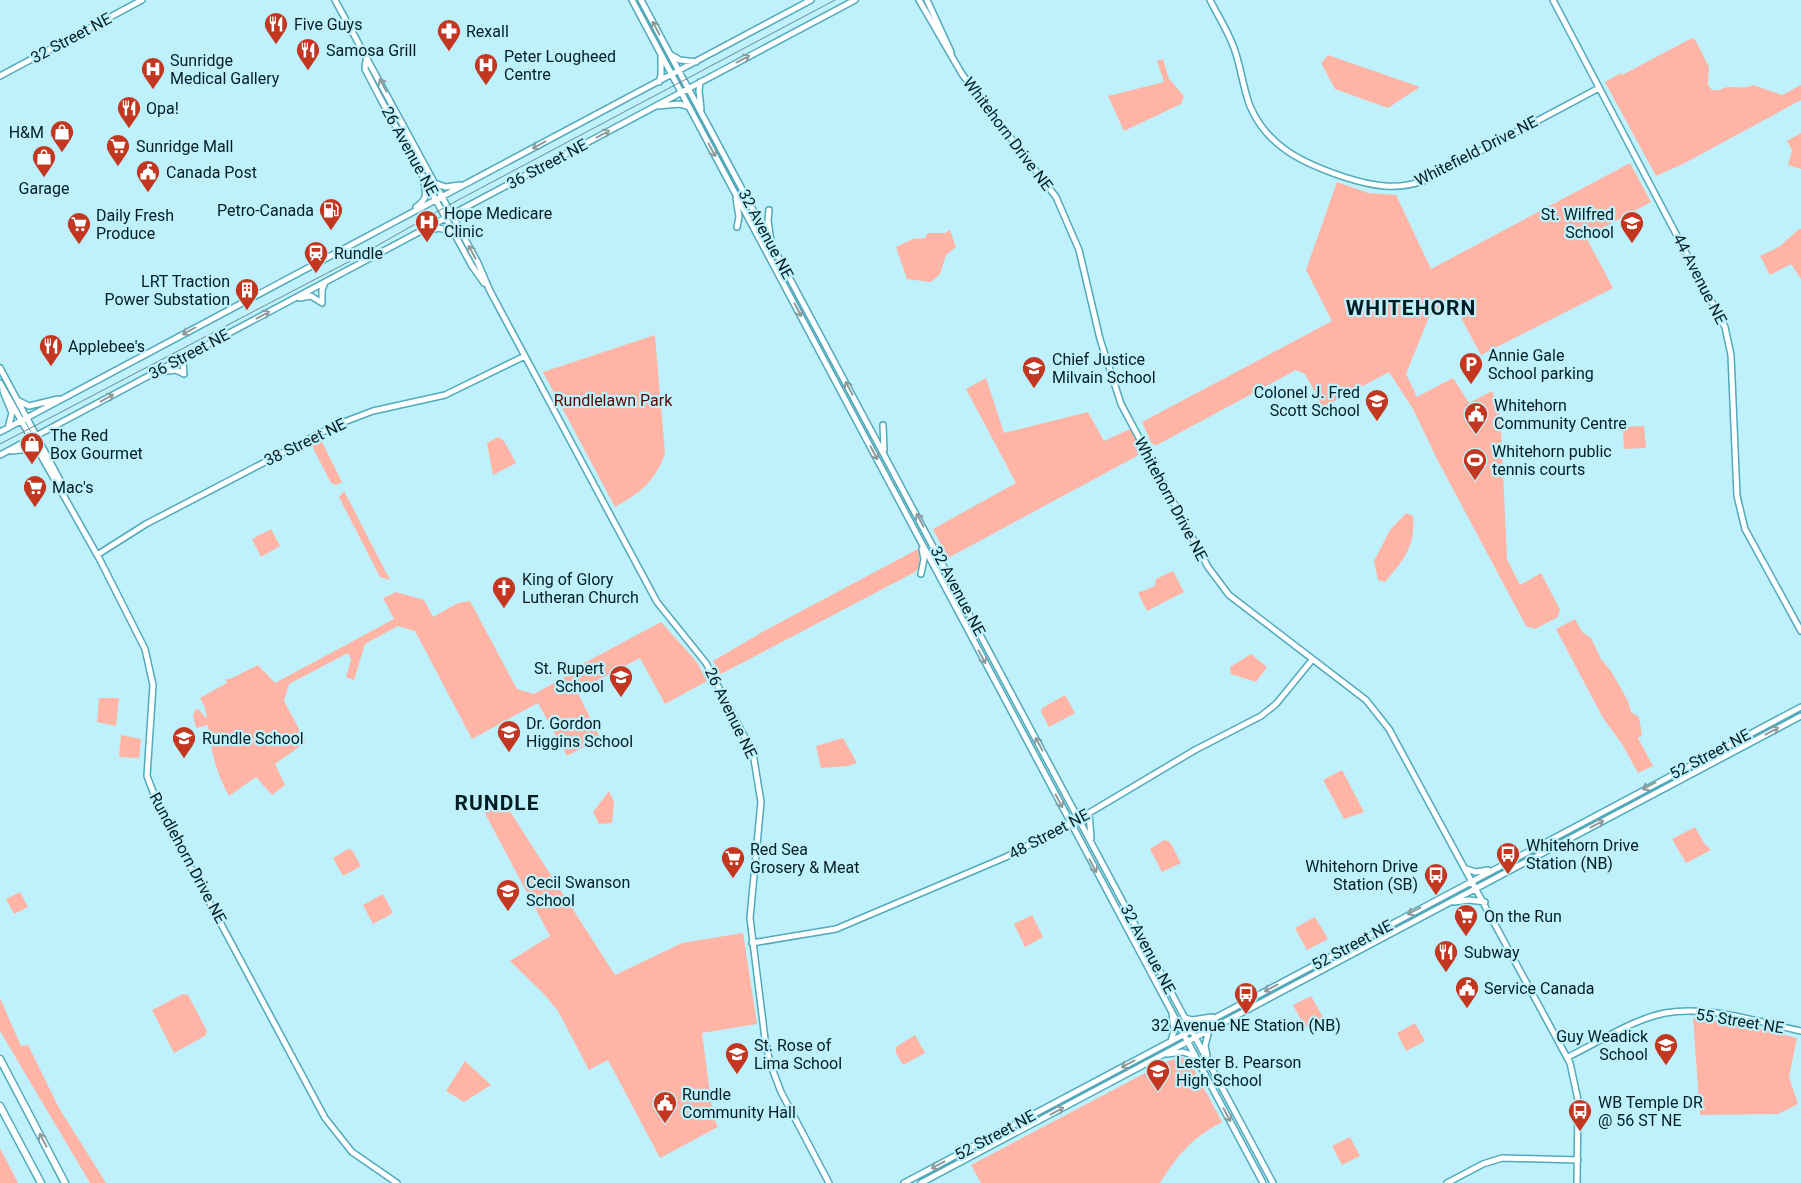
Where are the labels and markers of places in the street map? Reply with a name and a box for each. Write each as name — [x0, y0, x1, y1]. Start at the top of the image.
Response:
restaurant icon: Five Guys — [263, 11, 289, 45]
place label: Five Guys — [294, 15, 362, 34]
pharmacy icon: Rexall — [436, 18, 462, 52]
place label: Rexall — [466, 22, 509, 41]
restaurant icon: Samosa Grill — [295, 37, 321, 71]
place label: Samosa Grill — [326, 41, 416, 60]
place label: Peter Lougheed Centre — [504, 47, 616, 84]
place label: Sunridge Medical Gallery — [170, 51, 280, 88]
hospital icon: Peter Lougheed Centre — [473, 52, 499, 86]
hospital icon: Sunridge Medical Gallery — [140, 56, 166, 90]
restaurant icon: Opa! — [116, 95, 142, 129]
place label: Opa! — [146, 99, 179, 118]
shop icon: H&M — [49, 119, 75, 153]
place label: H&M — [9, 123, 44, 142]
supermarket icon: Sunridge Mall — [105, 133, 131, 167]
place label: Sunridge Mall — [136, 137, 233, 156]
shop icon: Garage — [31, 144, 57, 178]
public building icon: Canada Post — [135, 159, 161, 193]
place label: Canada Post — [166, 163, 257, 182]
place label: Garage — [19, 179, 69, 198]
fuel station icon: Petro-Canada — [318, 197, 344, 231]
place label: Petro-Canada — [217, 201, 314, 220]
place label: Hope Medicare Clinic — [444, 204, 552, 241]
place label: St. Wilfred School — [1541, 205, 1614, 242]
place label: Daily Fresh Produce — [96, 206, 174, 243]
hospital icon: Hope Medicare Clinic — [414, 209, 440, 243]
school or university icon: St. Wilfred School — [1619, 210, 1645, 244]
supermarket icon: Daily Fresh Produce — [66, 211, 92, 245]
station icon: Rundle — [303, 240, 329, 274]
place label: Rundle — [334, 244, 383, 263]
place label: LRT Traction Power Substation — [104, 272, 230, 309]
building icon: LRT Traction Power Substation — [234, 277, 260, 311]
restaurant icon: Applebee's — [38, 333, 64, 367]
place label: Applebee's — [68, 337, 145, 356]
place label: Annie Gale School parking — [1488, 346, 1594, 383]
place label: Chief Justice Milvain School — [1052, 350, 1156, 387]
parking icon: Annie Gale School parking — [1458, 351, 1484, 385]
school or university icon: Chief Justice Milvain School — [1021, 355, 1047, 389]
place label: Colonel J. Fred Scott School — [1254, 383, 1360, 420]
school or university icon: Colonel J. Fred Scott School — [1364, 388, 1390, 422]
place label: Whitehorn Community Centre — [1494, 396, 1627, 433]
public building icon: Whitehorn Community Centre — [1463, 401, 1489, 435]
place label: The Red Box Gourmet — [50, 426, 143, 463]
shop icon: The Red Box Gourmet — [19, 431, 45, 465]
place label: Whitehorn public tennis courts — [1492, 442, 1612, 479]
sports icon: Whitehorn public tennis courts — [1462, 447, 1488, 481]
supermarket icon: Mac's — [22, 474, 48, 508]
place label: Mac's — [52, 478, 93, 497]
place label: King of Glory Lutheran Church — [522, 570, 639, 607]
church icon: King of Glory Lutheran Church — [491, 575, 517, 609]
place label: St. Rupert School — [534, 659, 604, 696]
school or university icon: St. Rupert School — [608, 664, 634, 698]
place label: Dr. Gordon Higgins School — [526, 714, 633, 751]
school or university icon: Dr. Gordon Higgins School — [496, 719, 522, 753]
school or university icon: Rundle School — [171, 725, 197, 759]
place label: Rundle School — [202, 729, 304, 748]
place label: Whitehorn Drive Station (NB) — [1526, 836, 1639, 873]
place label: Red Sea Grosery & Meat — [750, 840, 859, 877]
bus stop icon: Whitehorn Drive Station (NB) — [1495, 841, 1521, 875]
supermarket icon: Red Sea Grosery & Meat — [720, 845, 746, 879]
place label: Whitehorn Drive Station (SB) — [1305, 857, 1418, 894]
bus stop icon: Whitehorn Drive Station (SB) — [1423, 862, 1449, 896]
place label: Cecil Swanson School — [526, 873, 630, 910]
school or university icon: Cecil Swanson School — [495, 878, 521, 912]
supermarket icon: On the Run — [1453, 903, 1479, 937]
place label: On the Run — [1484, 907, 1562, 926]
restaurant icon: Subway — [1433, 939, 1459, 973]
place label: Subway — [1464, 943, 1520, 962]
public building icon: Service Canada — [1454, 975, 1480, 1009]
place label: Service Canada — [1484, 979, 1594, 998]
bus stop icon: 32 Avenue NE Station (NB) — [1233, 981, 1259, 1015]
place label: 32 Avenue NE Station (NB) — [1151, 1016, 1341, 1035]
place label: Guy Weadick School — [1556, 1027, 1649, 1064]
school or university icon: Guy Weadick School — [1653, 1032, 1679, 1066]
place label: St. Rose of Lima School — [754, 1036, 842, 1073]
school or university icon: St. Rose of Lima School — [724, 1041, 750, 1075]
place label: Lester B. Pearson High School — [1176, 1053, 1301, 1090]
school or university icon: Lester B. Pearson High School — [1145, 1058, 1171, 1092]
place label: Rundle Community Hall — [682, 1085, 796, 1122]
public building icon: Rundle Community Hall — [652, 1090, 678, 1124]
place label: WB Temple DR @ 56 ST NE — [1598, 1093, 1703, 1130]
bus stop icon: WB Temple DR @ 56 ST NE — [1567, 1098, 1593, 1132]

